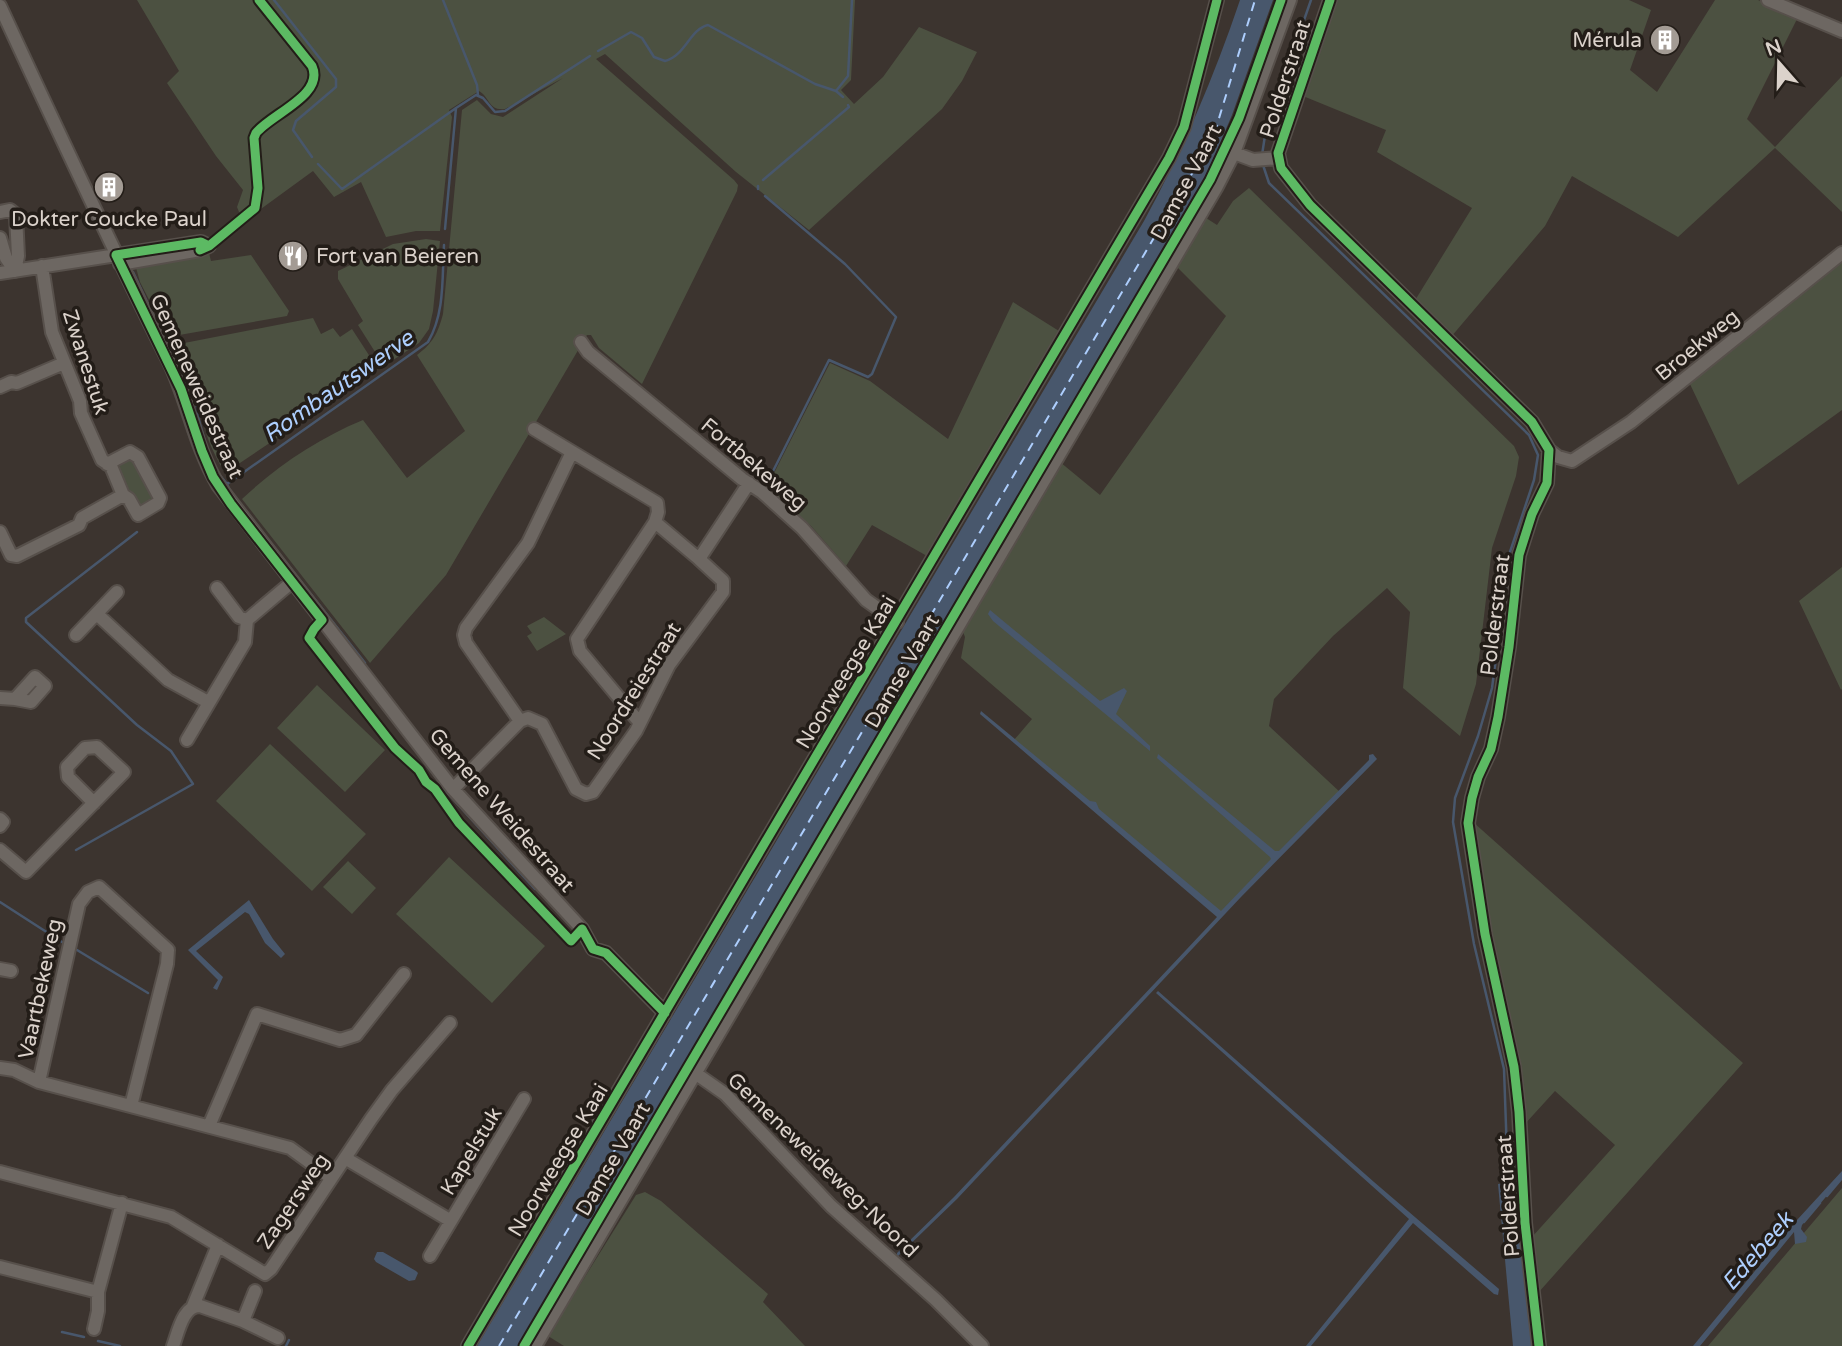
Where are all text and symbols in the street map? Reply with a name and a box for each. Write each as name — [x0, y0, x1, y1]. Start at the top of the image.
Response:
street label: Polderstraat — [1255, 17, 1316, 141]
building icon: Mérula — [1648, 23, 1682, 57]
place label: Mérula — [1572, 28, 1642, 53]
north arrow — [1744, 28, 1814, 98]
text: N — [1763, 35, 1784, 61]
street label: Damse Vaart — [1146, 120, 1227, 244]
building icon: Dokter Coucke Paul — [92, 170, 126, 204]
place label: Dokter Coucke Paul — [11, 207, 207, 232]
restaurant icon: Fort van Beieren — [276, 239, 310, 273]
place label: Fort van Beieren — [316, 244, 479, 269]
street label: Gemeneweidestraat — [145, 290, 249, 483]
street label: Broekweg — [1651, 304, 1744, 387]
street label: Zwanestuk — [57, 307, 114, 418]
water label: Rombautswerve — [258, 323, 421, 449]
street label: Fortbekeweg — [696, 413, 812, 516]
street label: Polderstraat — [1476, 553, 1515, 677]
street label: Noorweegse Kaai — [791, 591, 902, 753]
street label: Damse Vaart — [860, 610, 945, 733]
street label: Noordreiestraat — [582, 618, 687, 765]
street label: Gemene Weidestraat — [424, 723, 580, 897]
street label: Vaartbekeweg — [13, 917, 68, 1062]
street label: Gemeneweideweg-Noord — [722, 1068, 923, 1263]
street label: Noorweegse Kaai — [503, 1079, 614, 1241]
street label: Damse Vaart — [571, 1098, 656, 1221]
street label: Kapelstuk — [435, 1103, 508, 1200]
street label: Polderstraat — [1492, 1134, 1525, 1258]
street label: Zagersweg — [252, 1149, 335, 1254]
water label: Edebeek — [1716, 1206, 1800, 1297]

